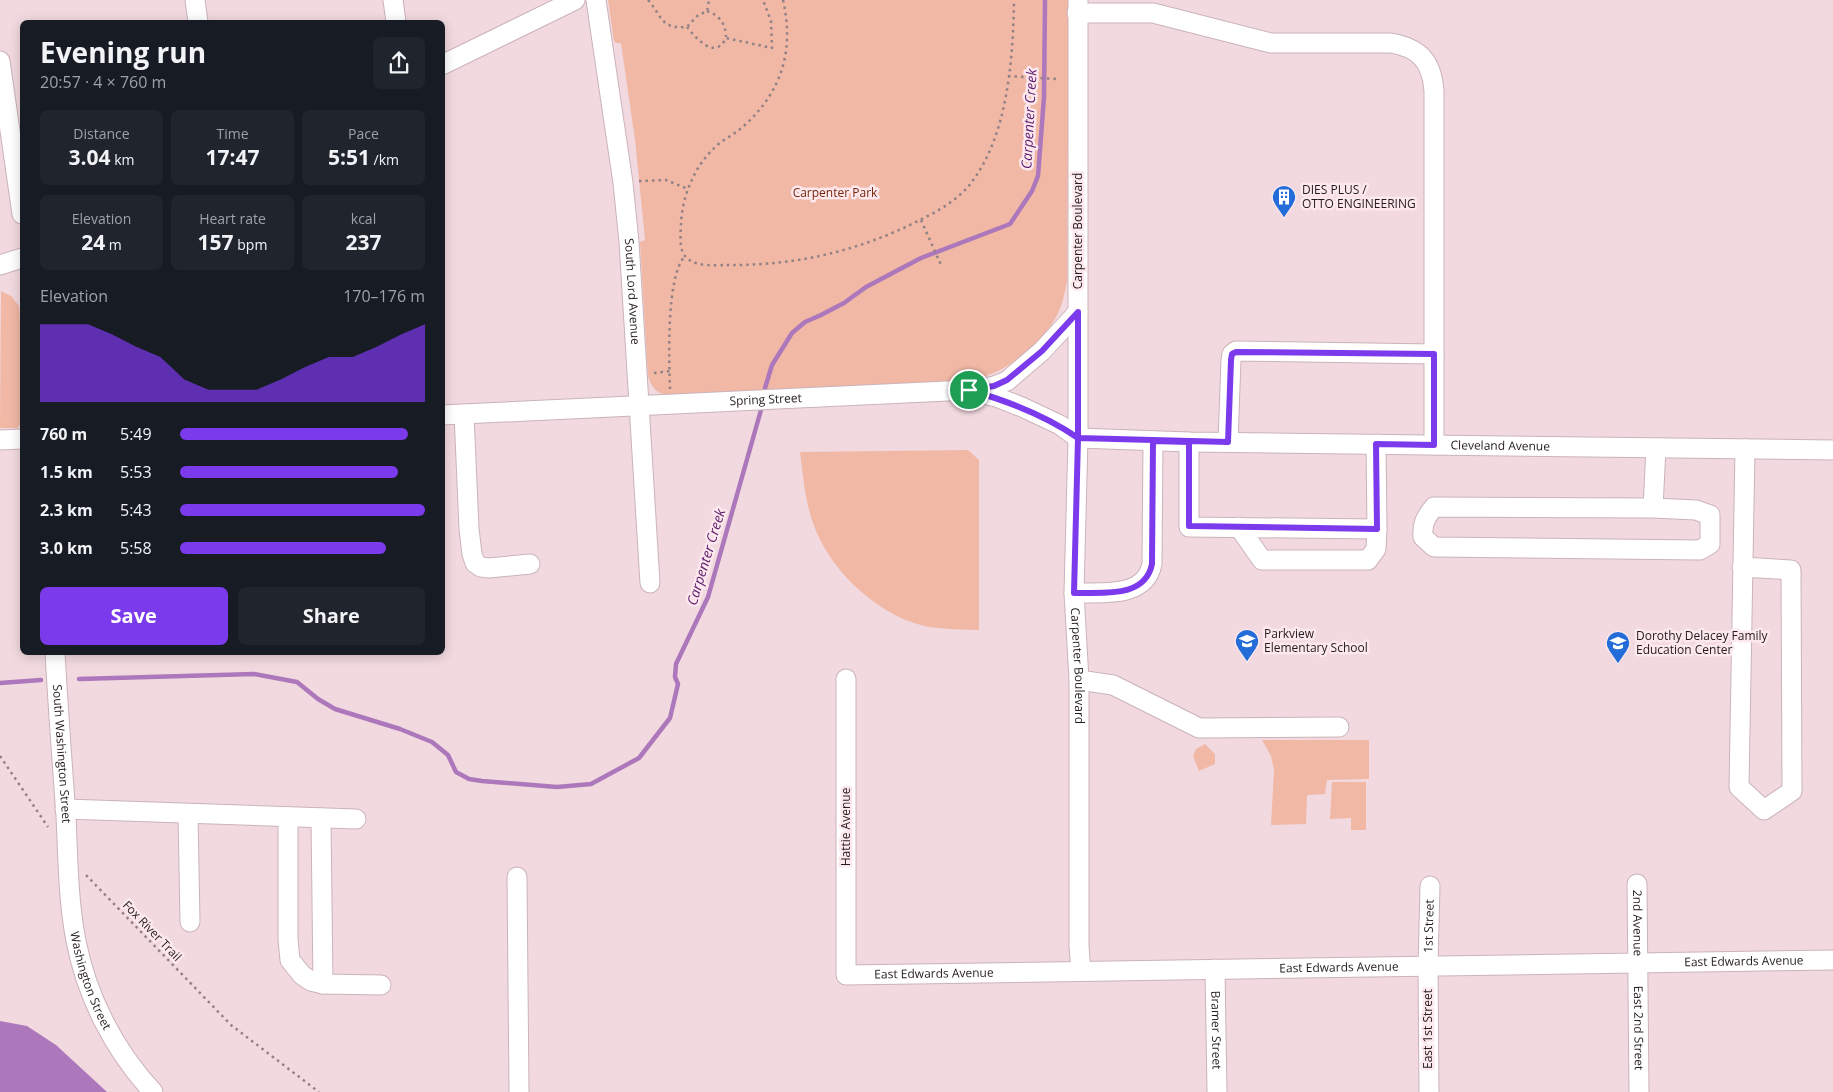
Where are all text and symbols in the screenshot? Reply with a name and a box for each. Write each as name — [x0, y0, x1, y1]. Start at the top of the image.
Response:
text: Evening run — [40, 33, 206, 71]
button: share — [373, 37, 425, 89]
water label: Carpenter Creek — [1016, 67, 1041, 169]
text: 20:57 · 4 × 760 m — [40, 71, 166, 93]
text: Distance — [73, 124, 130, 143]
text: Time — [216, 124, 249, 143]
text: Pace — [348, 124, 379, 143]
text: 3.04 — [69, 143, 111, 171]
text: 17:47 — [205, 143, 260, 171]
text: 5:51 — [328, 143, 370, 171]
text: km — [111, 150, 134, 169]
text: /km — [370, 150, 399, 169]
street label: Carpenter Boulevard — [1069, 173, 1086, 289]
place label: DIES PLUS / OTTO ENGINEERING — [1302, 181, 1416, 212]
park label: Carpenter Park — [793, 184, 878, 201]
building icon: DIES PLUS / OTTO ENGINEERING — [1271, 184, 1297, 218]
text: Elevation — [72, 209, 131, 228]
text: Heart rate — [199, 209, 266, 228]
text: kcal — [351, 209, 376, 228]
text: 24 — [81, 228, 105, 256]
text: 157 — [198, 228, 234, 256]
text: 237 — [345, 228, 382, 256]
text: m — [105, 235, 122, 254]
text: bpm — [234, 235, 267, 254]
street label: South Lord Avenue — [621, 238, 644, 346]
text: Elevation — [40, 285, 108, 307]
text: 170–176 m — [343, 285, 425, 307]
pin — [948, 369, 990, 411]
icon: arrive — [955, 376, 983, 404]
street label: Spring Street — [729, 389, 802, 409]
text: 760 m — [40, 423, 87, 445]
text: 5:49 — [120, 423, 152, 445]
street label: Cleveland Avenue — [1450, 436, 1550, 454]
text: 1.5 km — [40, 461, 93, 483]
text: 5:53 — [120, 461, 152, 483]
text: 2.3 km — [40, 499, 93, 521]
text: 5:43 — [120, 499, 152, 521]
water label: Carpenter Creek — [682, 505, 730, 607]
text: 3.0 km — [40, 537, 93, 559]
text: 5:58 — [120, 537, 152, 559]
button: Save — [40, 587, 228, 645]
button: Share — [238, 587, 425, 645]
street label: Carpenter Boulevard — [1067, 607, 1088, 724]
place label: Parkview Elementary School — [1264, 625, 1368, 656]
place label: Dorothy Delacey Family Education Center — [1636, 627, 1769, 658]
school or university icon: Parkview Elementary School — [1234, 628, 1260, 662]
school or university icon: Dorothy Delacey Family Education Center — [1605, 630, 1631, 664]
street label: South Washington Street — [49, 684, 75, 824]
street label: Hattie Avenue — [837, 787, 854, 866]
street label: 2nd Avenue — [1629, 890, 1647, 957]
street label: Fox River Trail — [119, 897, 186, 965]
street label: 1st Street — [1419, 899, 1438, 953]
street label: Washington Street — [66, 930, 116, 1033]
street label: East Edwards Avenue — [1684, 951, 1804, 970]
street label: East Edwards Avenue — [1279, 958, 1399, 976]
street label: East Edwards Avenue — [874, 964, 994, 983]
street label: East 2nd Street — [1630, 986, 1648, 1070]
street label: East 1st Street — [1419, 989, 1436, 1069]
street label: Bramer Street — [1207, 990, 1226, 1070]

